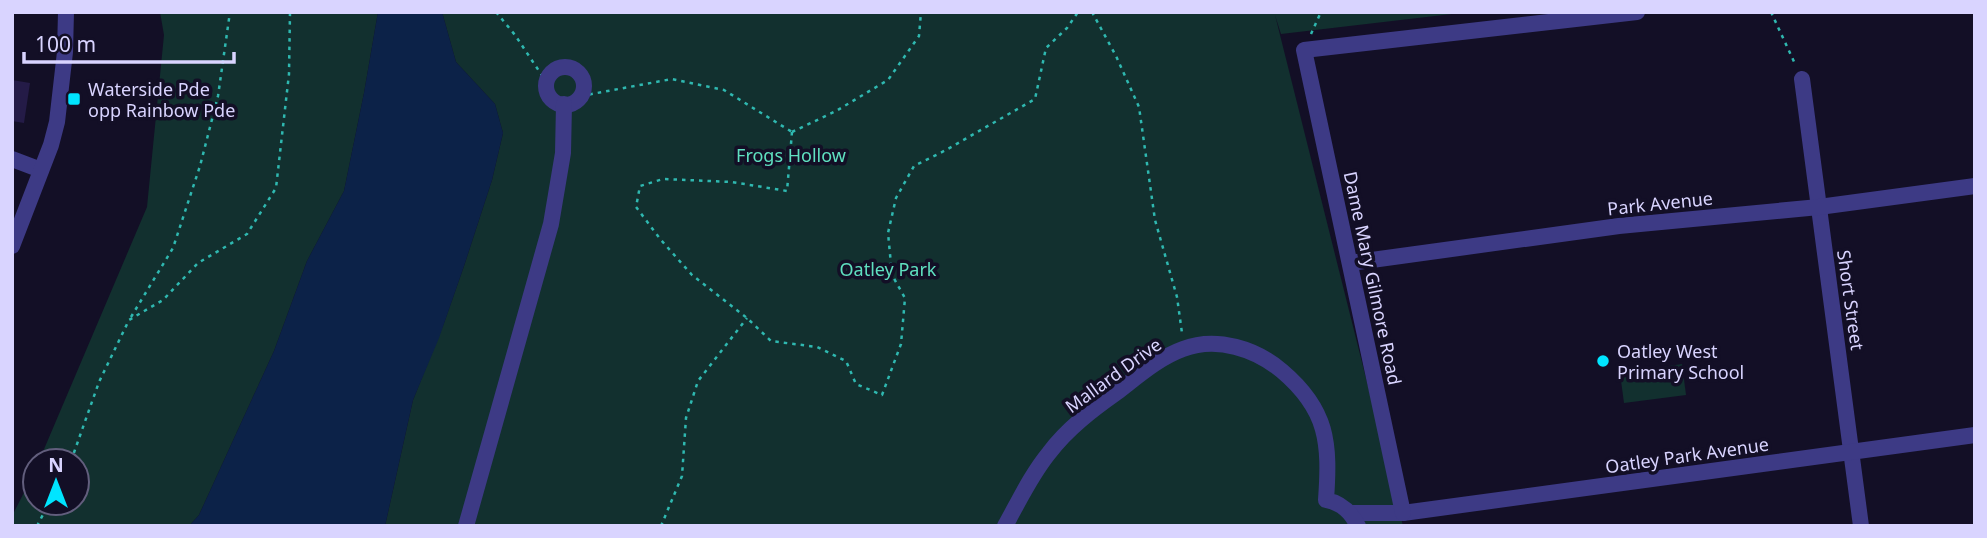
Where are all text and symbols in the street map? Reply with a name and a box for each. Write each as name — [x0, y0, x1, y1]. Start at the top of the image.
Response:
scale bar — [24, 21, 234, 65]
text: 100 m — [35, 30, 96, 58]
place label: Waterside Pde opp Rainbow Pde — [88, 77, 235, 122]
marker: Waterside Pde opp Rainbow Pde — [66, 91, 82, 107]
park label: Frogs Hollow — [736, 143, 846, 167]
street label: Dame Mary Gilmore Road — [1339, 169, 1407, 387]
street label: Park Avenue — [1606, 186, 1714, 220]
street label: Short Street — [1832, 248, 1870, 352]
park label: Oatley Park — [840, 257, 937, 281]
street label: Mallard Drive — [1060, 332, 1166, 418]
place label: Oatley West Primary School — [1617, 339, 1744, 384]
marker: Oatley West Primary School — [1595, 353, 1611, 369]
street label: Oatley Park Avenue — [1604, 432, 1770, 478]
north arrow — [21, 447, 91, 517]
text: N — [48, 452, 64, 478]

